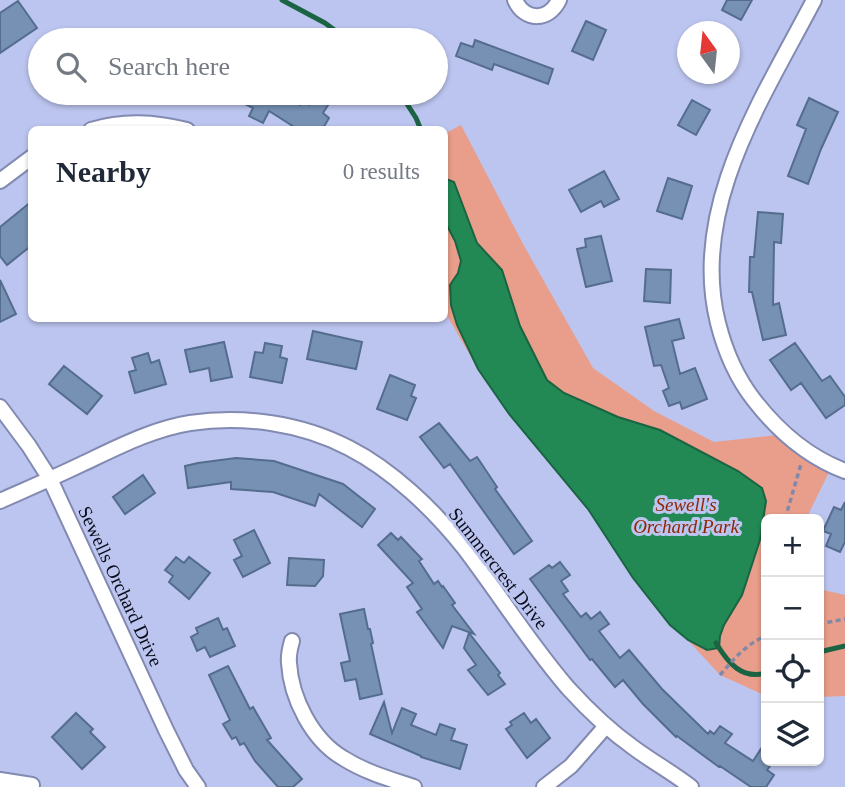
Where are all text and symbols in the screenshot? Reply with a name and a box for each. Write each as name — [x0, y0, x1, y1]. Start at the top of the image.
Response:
north arrow — [677, 21, 740, 84]
search box — [28, 28, 448, 105]
icon: search — [52, 48, 90, 86]
text: Search here — [108, 52, 230, 81]
text: Nearby — [56, 155, 151, 188]
text: 0 results — [343, 159, 420, 184]
park label: Sewell's Orchard Park — [633, 494, 739, 537]
street label: Sewells Orchard Drive — [74, 503, 167, 670]
street label: Summercrest Drive — [445, 503, 553, 633]
map controls — [761, 514, 824, 766]
button: + — [761, 514, 824, 577]
button: − — [761, 577, 824, 640]
button: locate — [761, 640, 824, 703]
button: layers — [761, 703, 824, 766]

